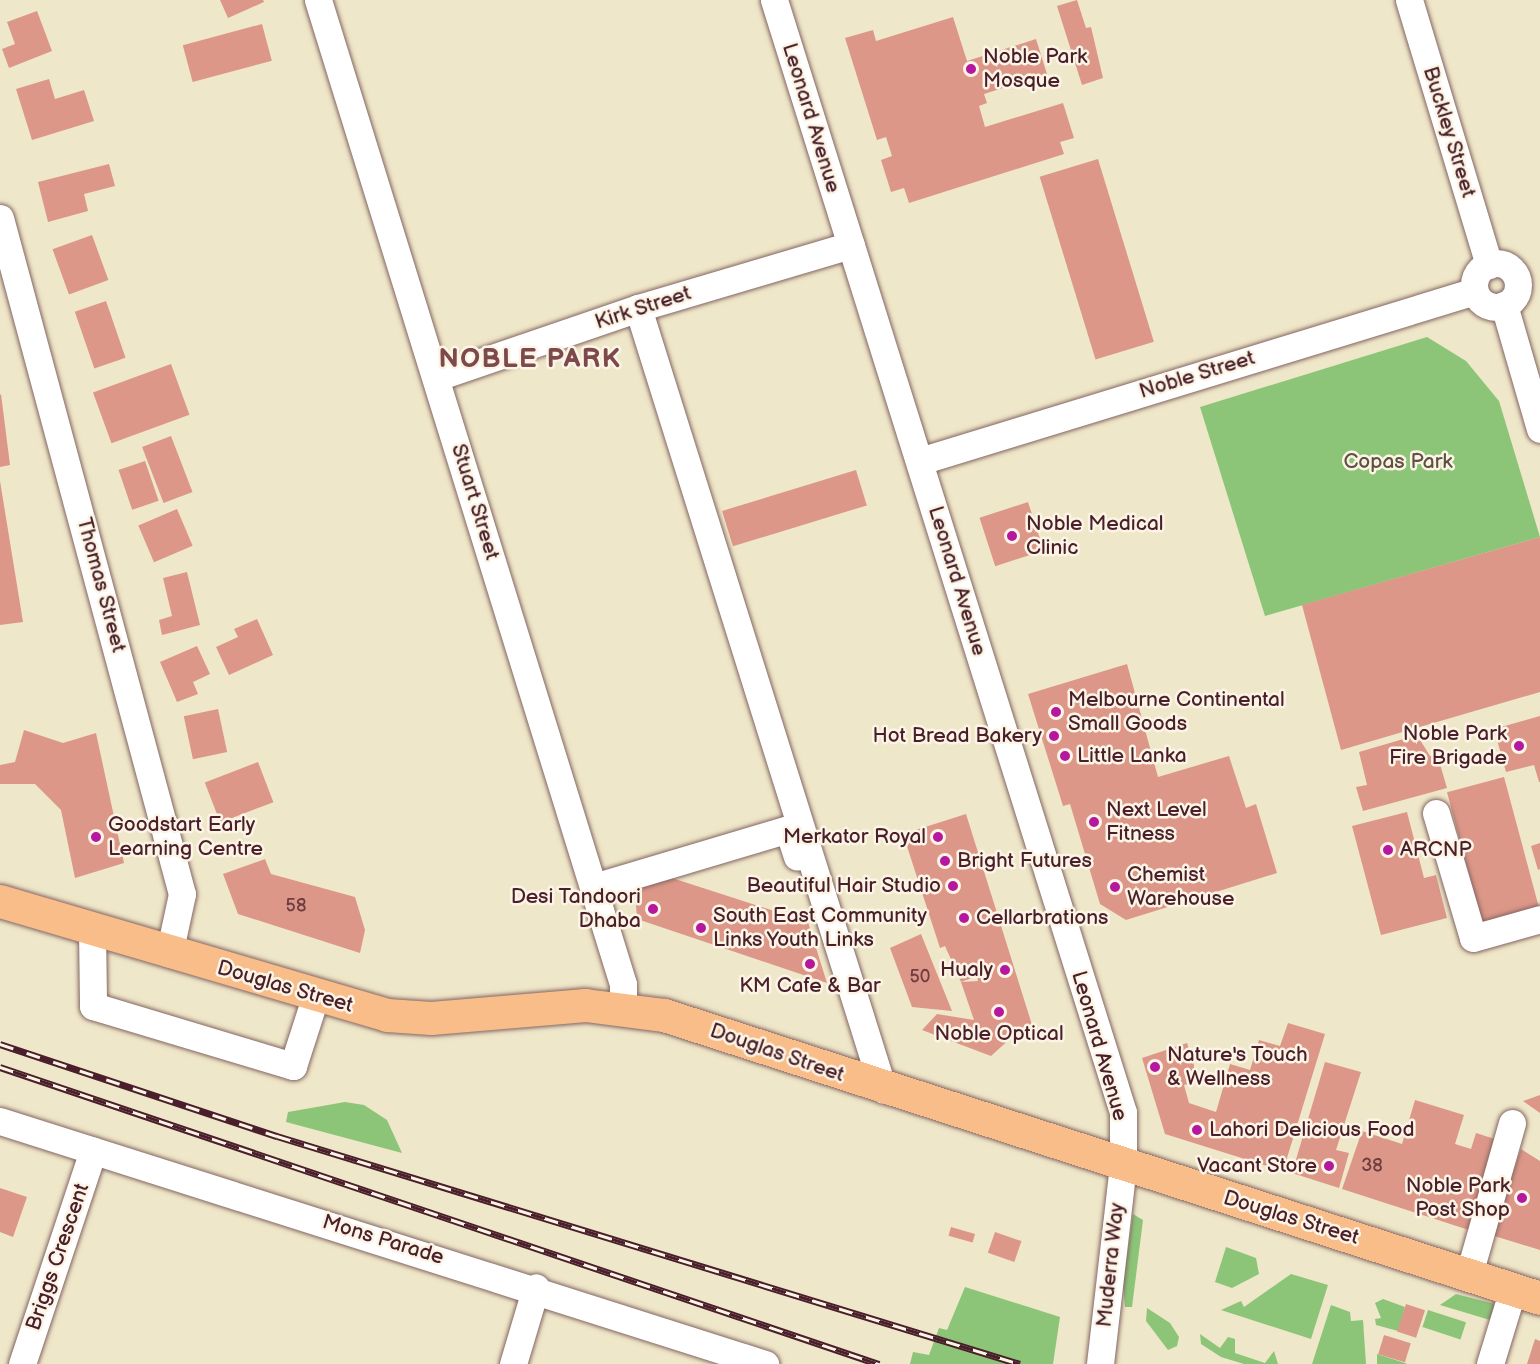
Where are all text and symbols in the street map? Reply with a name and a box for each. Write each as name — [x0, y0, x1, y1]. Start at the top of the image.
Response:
street label: Leonard Avenue — [776, 40, 846, 196]
place label: Noble Park Mosque — [983, 44, 1087, 94]
marker: Noble Park Mosque — [964, 62, 978, 76]
street label: Buckley Street — [1417, 63, 1481, 201]
street label: Kirk Street — [592, 281, 694, 335]
district label: NOBLE PARK — [438, 344, 622, 376]
street label: Noble Street — [1136, 345, 1258, 405]
street label: Stuart Street — [445, 441, 505, 563]
park label: Copas Park — [1343, 449, 1453, 475]
street label: Leonard Avenue — [922, 503, 992, 659]
place label: Noble Medical Clinic — [1026, 511, 1163, 561]
street label: Thomas Street — [71, 515, 131, 655]
marker: Noble Medical Clinic — [1003, 527, 1021, 545]
place label: Melbourne Continental Small Goods — [1068, 687, 1285, 737]
marker: Melbourne Continental Small Goods — [1049, 705, 1063, 719]
place label: Noble Park Fire Brigade — [1389, 721, 1507, 771]
place label: Hot Bread Bakery — [872, 723, 1042, 749]
marker: Hot Bread Bakery — [1047, 729, 1061, 743]
marker: Noble Park Fire Brigade — [1512, 739, 1526, 753]
place label: Little Lanka — [1077, 743, 1187, 769]
marker: Little Lanka — [1058, 749, 1072, 763]
place label: Next Level Fitness — [1106, 797, 1207, 847]
place label: Goodstart Early Learning Centre — [108, 812, 263, 862]
marker: Next Level Fitness — [1087, 815, 1101, 829]
place label: Merkator Royal — [783, 824, 926, 850]
marker: Goodstart Early Learning Centre — [89, 830, 103, 844]
marker: Merkator Royal — [931, 830, 945, 844]
place label: ARCNP — [1400, 837, 1472, 863]
marker: ARCNP — [1381, 843, 1395, 857]
place label: Bright Futures — [957, 848, 1092, 874]
marker: Bright Futures — [938, 854, 952, 868]
place label: Chemist Warehouse — [1127, 862, 1234, 912]
place label: Beautiful Hair Studio — [746, 873, 941, 899]
marker: Beautiful Hair Studio — [946, 879, 960, 893]
marker: Chemist Warehouse — [1108, 880, 1122, 894]
place label: Desi Tandoori Dhaba — [510, 884, 641, 934]
house number: 58 — [286, 895, 306, 917]
marker: Desi Tandoori Dhaba — [646, 902, 660, 916]
place label: South East Community Links Youth Links — [713, 903, 927, 953]
place label: Cellarbrations — [976, 905, 1108, 931]
marker: Cellarbrations — [957, 911, 971, 925]
marker: South East Community Links Youth Links — [694, 921, 708, 935]
street label: Douglas Street — [214, 955, 356, 1019]
marker: KM Cafe & Bar — [803, 957, 817, 971]
place label: Hualy — [940, 957, 993, 983]
marker: Hualy — [998, 963, 1012, 977]
house number: 50 — [910, 966, 930, 988]
street label: Leonard Avenue — [1066, 968, 1132, 1124]
place label: KM Cafe & Bar — [739, 973, 881, 999]
marker: Noble Optical — [992, 1005, 1006, 1019]
street label: Douglas Street — [706, 1018, 848, 1088]
place label: Noble Optical — [934, 1021, 1064, 1047]
place label: Nature's Touch & Wellness — [1167, 1042, 1308, 1092]
marker: Nature's Touch & Wellness — [1148, 1060, 1162, 1074]
place label: Lahori Delicious Food — [1209, 1117, 1414, 1143]
marker: Lahori Delicious Food — [1190, 1123, 1204, 1137]
place label: Vacant Store — [1197, 1153, 1317, 1179]
house number: 38 — [1361, 1155, 1383, 1177]
marker: Vacant Store — [1322, 1159, 1336, 1173]
place label: Noble Park Post Shop — [1406, 1173, 1510, 1223]
street label: Briggs Crescent — [21, 1180, 95, 1334]
street label: Douglas Street — [1220, 1185, 1362, 1251]
marker: Noble Park Post Shop — [1515, 1191, 1529, 1205]
street label: Muderra Way — [1092, 1201, 1130, 1329]
street label: Mons Parade — [319, 1210, 447, 1270]

